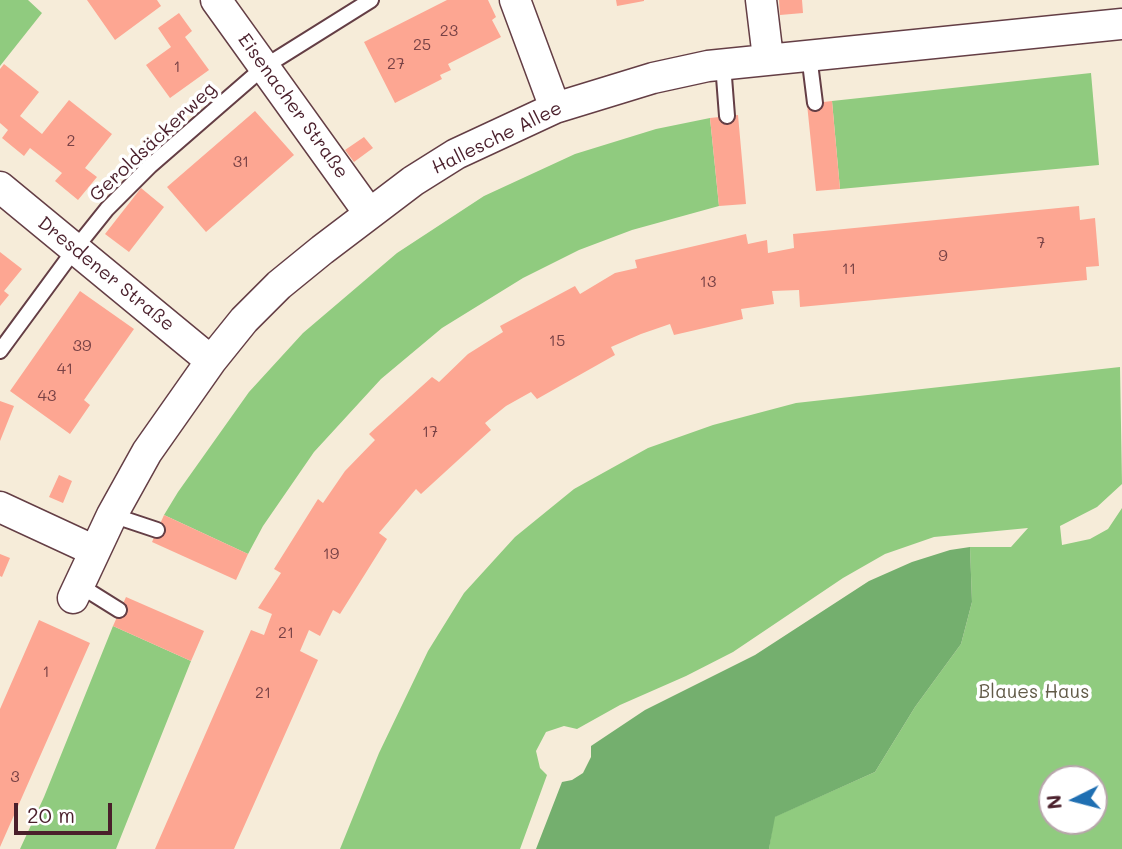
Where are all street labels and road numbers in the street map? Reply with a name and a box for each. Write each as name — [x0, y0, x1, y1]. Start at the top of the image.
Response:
street label: Eisenacher Straße — [233, 29, 353, 183]
street label: Geroldsäckerweg — [85, 78, 221, 206]
street label: Hallesche Allee — [428, 97, 566, 179]
street label: Dresdener Straße — [33, 212, 179, 336]

